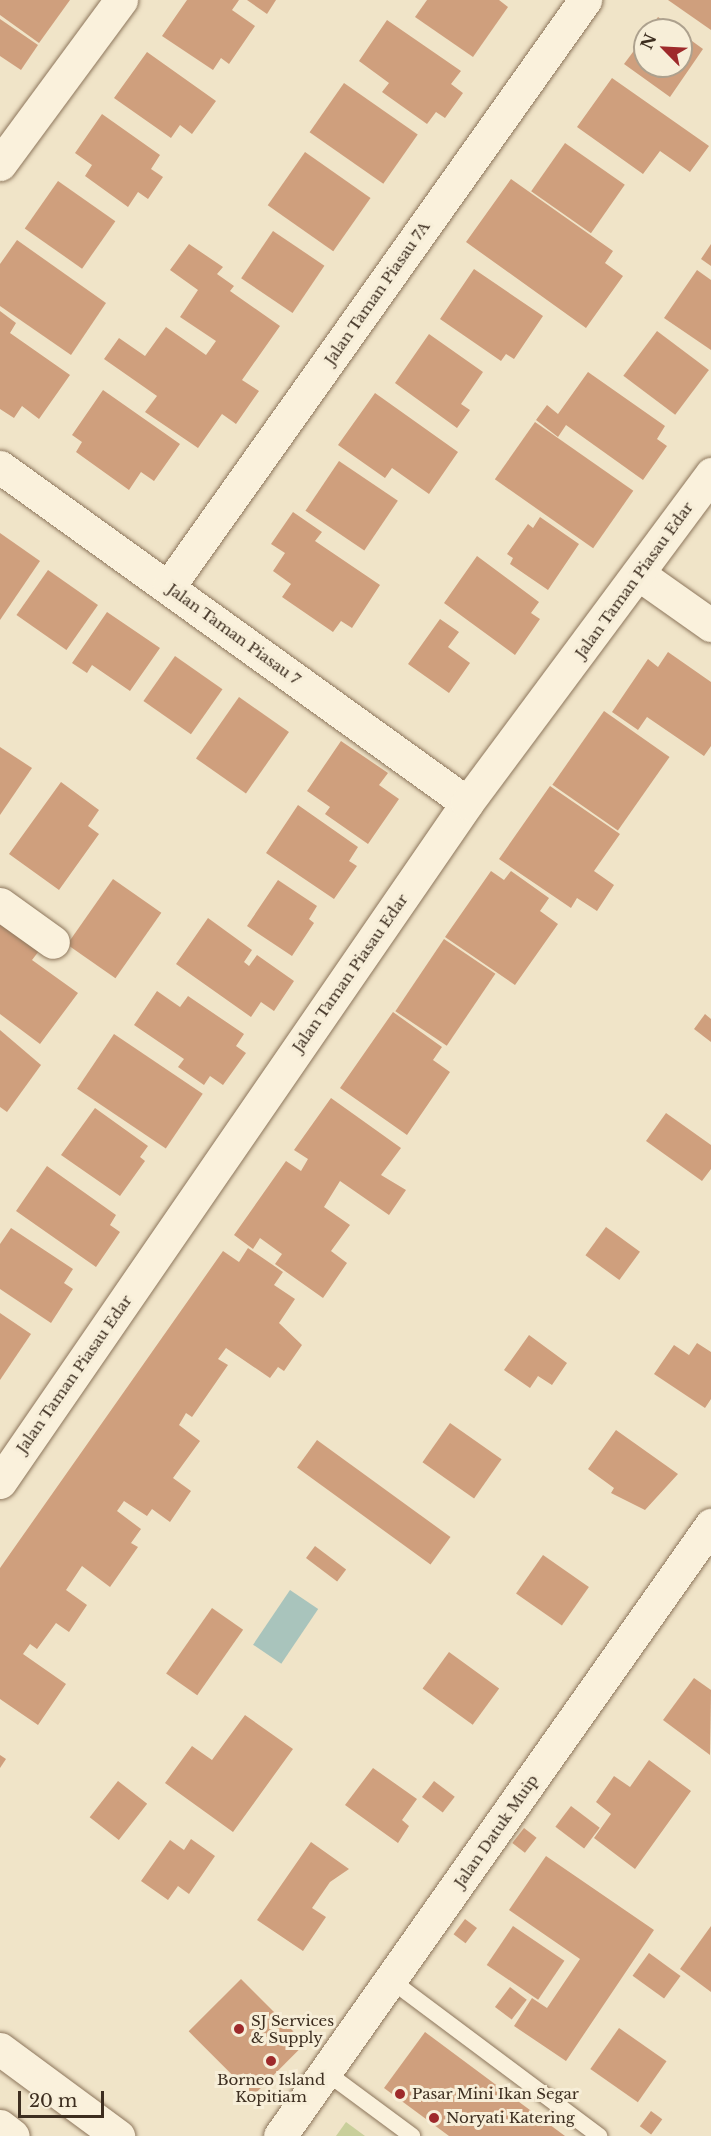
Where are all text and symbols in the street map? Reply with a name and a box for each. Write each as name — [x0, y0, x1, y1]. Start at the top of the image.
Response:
north arrow — [633, 18, 693, 78]
text: N — [636, 31, 661, 52]
street label: Jalan Taman Piasau 7A — [321, 218, 433, 368]
street label: Jalan Taman Piasau Edar — [571, 498, 697, 662]
street label: Jalan Taman Piasau 7 — [164, 580, 304, 688]
street label: Jalan Taman Piasau Edar — [288, 890, 412, 1056]
street label: Jalan Taman Piasau Edar — [12, 1291, 136, 1457]
street label: Jalan Datuk Muip — [450, 1771, 542, 1891]
place label: SJ Services & Supply — [251, 2011, 334, 2046]
marker: SJ Services & Supply — [232, 2022, 246, 2036]
marker: Borneo Island Kopitiam — [264, 2054, 278, 2068]
place label: Borneo Island Kopitiam — [217, 2070, 325, 2105]
scale bar — [21, 2079, 106, 2117]
place label: Pasar Mini Ikan Segar — [412, 2085, 579, 2103]
marker: Pasar Mini Ikan Segar — [393, 2087, 407, 2101]
text: 20 m — [29, 2090, 77, 2112]
place label: Noryati Katering — [446, 2109, 575, 2127]
marker: Noryati Katering — [427, 2111, 441, 2125]

